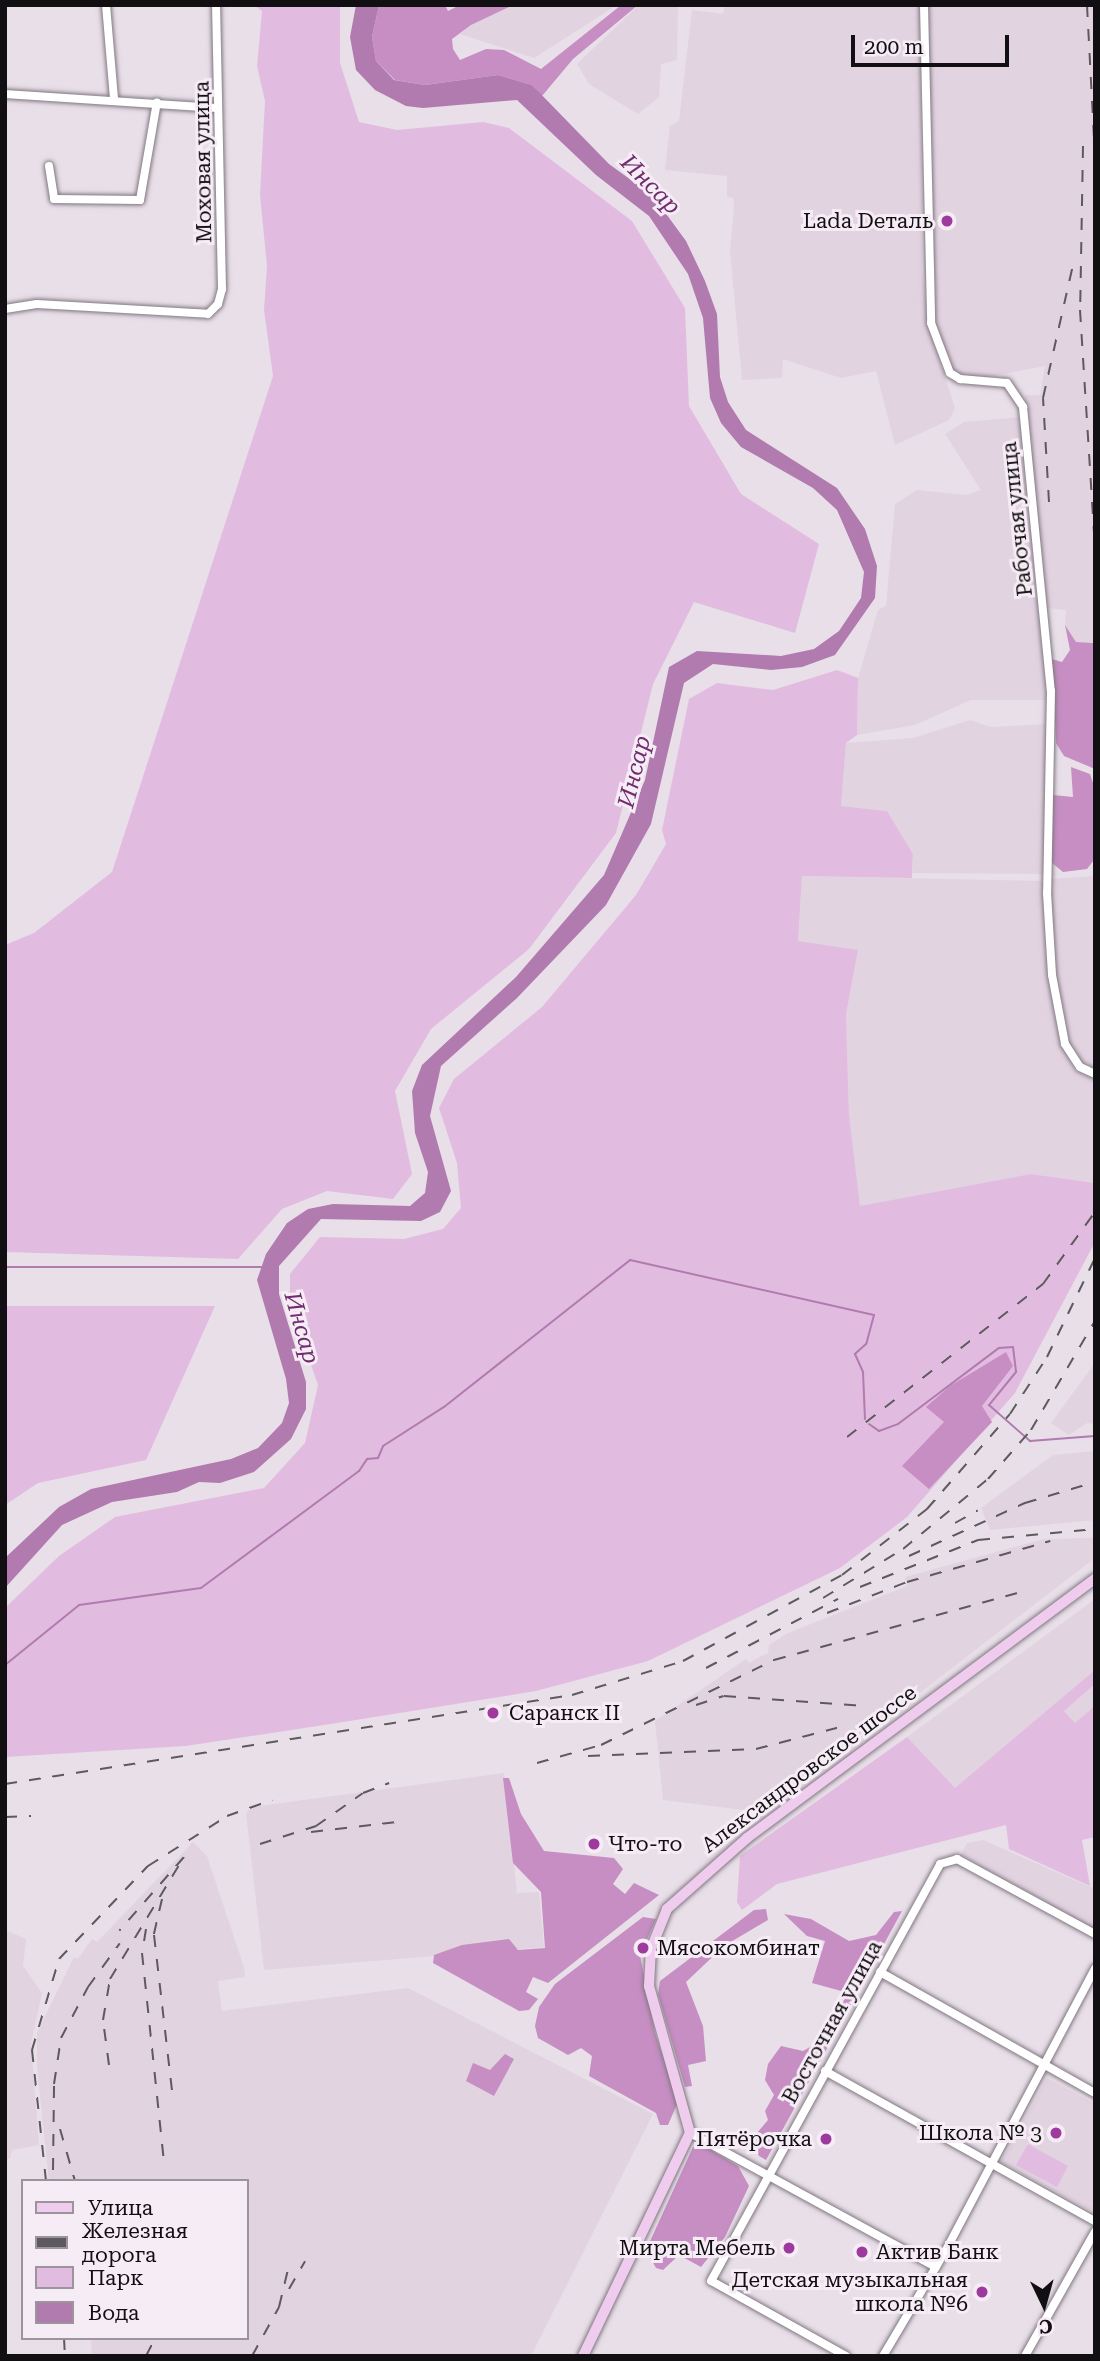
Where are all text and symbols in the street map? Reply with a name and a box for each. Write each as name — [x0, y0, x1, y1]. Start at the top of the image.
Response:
scale bar — [855, 21, 1012, 65]
text: 200 m — [864, 35, 924, 59]
street label: Моховая улица — [189, 81, 217, 243]
water label: Инсар — [614, 149, 686, 221]
place label: Lada Dеталь — [803, 208, 933, 234]
marker: Lada Dеталь — [939, 213, 955, 229]
street label: Рабочая улица — [996, 440, 1038, 598]
water label: Инсар — [613, 733, 657, 811]
water label: Инсар — [278, 1289, 324, 1367]
street label: Александровское шоссе — [697, 1680, 921, 1858]
place label: Саранск II — [509, 1700, 620, 1726]
marker: Саранск II — [483, 1703, 503, 1723]
place label: Что-то — [608, 1831, 682, 1857]
marker: Что-то — [586, 1836, 602, 1852]
place label: Мясокомбинат — [657, 1935, 820, 1961]
street label: Восточная улица — [777, 1936, 887, 2108]
marker: Мясокомбинат — [635, 1940, 651, 1956]
place label: Школа № 3 — [919, 2120, 1042, 2146]
marker: Школа № 3 — [1048, 2125, 1064, 2141]
place label: Пятёрочка — [696, 2126, 812, 2152]
marker: Пятёрочка — [818, 2131, 834, 2147]
legend — [21, 2179, 248, 2340]
text: Улица — [88, 2196, 153, 2220]
text: Железная дорога — [82, 2219, 188, 2267]
place label: Мирта Мебель — [619, 2235, 775, 2261]
place label: Актив Банк — [876, 2239, 999, 2265]
marker: Мирта Мебель — [781, 2240, 797, 2256]
marker: Актив Банк — [854, 2244, 870, 2260]
text: Парк — [88, 2266, 144, 2290]
place label: Детская музыкальная школа №6 — [732, 2267, 968, 2317]
north arrow — [1009, 2270, 1079, 2340]
marker: Детская музыкальная школа №6 — [974, 2284, 990, 2300]
text: Вода — [88, 2301, 140, 2325]
text: С — [1038, 2314, 1054, 2338]

